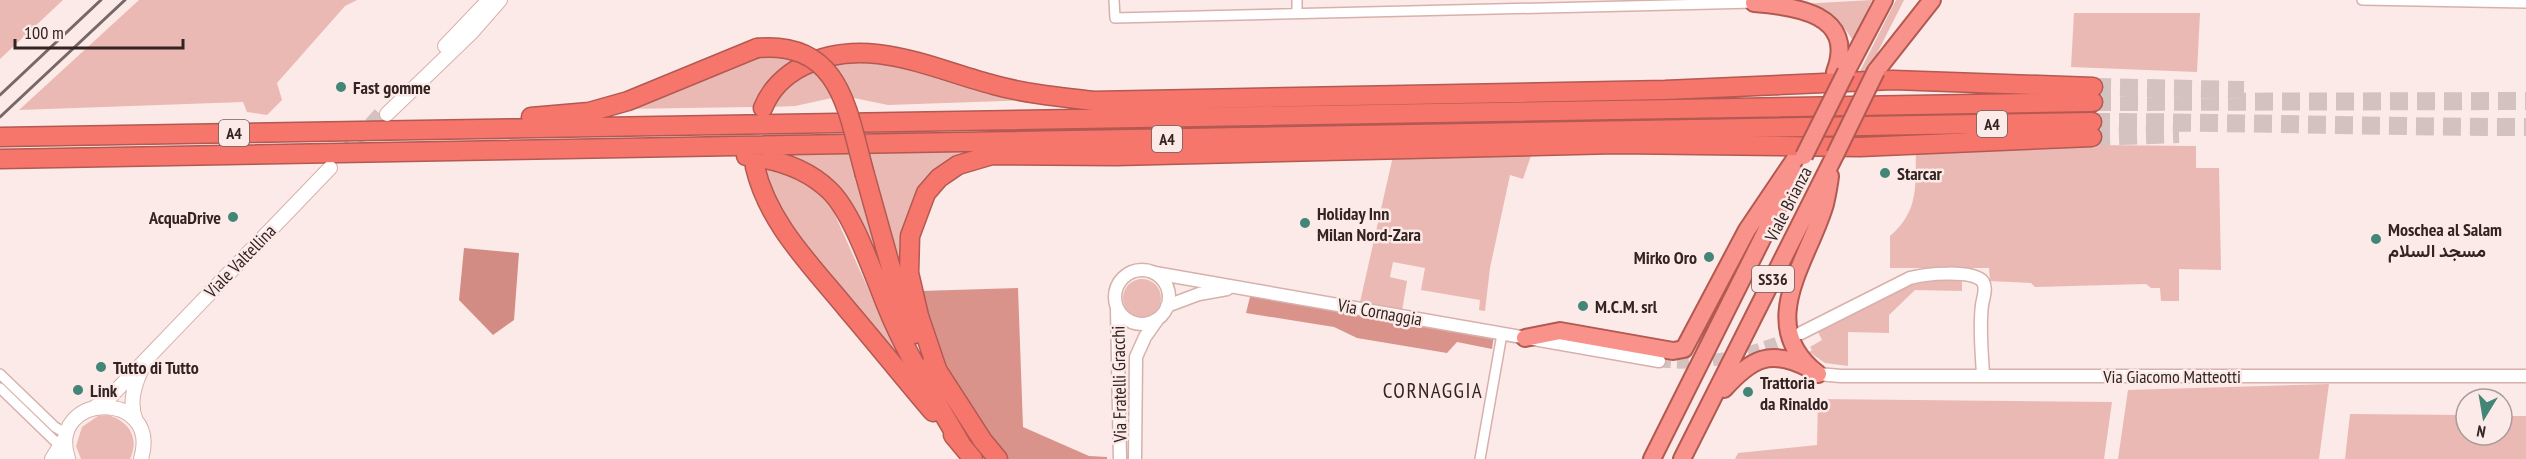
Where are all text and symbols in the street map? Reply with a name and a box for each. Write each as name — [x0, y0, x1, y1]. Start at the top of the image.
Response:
scale bar — [15, 12, 183, 50]
text: 100 m — [24, 21, 64, 44]
place label: Fast gomme — [353, 76, 431, 99]
marker: Fast gomme — [334, 80, 348, 94]
road number: A4 — [1977, 111, 2007, 137]
road number: A4 — [219, 120, 249, 146]
road number: A4 — [1152, 126, 1182, 152]
place label: Starcar — [1897, 162, 1943, 185]
street label: Viale Brianza — [1759, 163, 1817, 246]
marker: Starcar — [1878, 166, 1892, 180]
place label: Holiday Inn Milan Nord-Zara — [1317, 202, 1421, 246]
place label: AcquaDrive — [148, 206, 221, 229]
marker: AcquaDrive — [226, 210, 240, 224]
marker: Holiday Inn Milan Nord-Zara — [1298, 216, 1312, 230]
place label: Moschea al Salam مسجد السلام — [2388, 218, 2502, 263]
street label: Viale Valtellina — [199, 220, 281, 303]
marker: Moschea al Salam مسجد السلام — [2369, 232, 2383, 246]
place label: Mirko Oro — [1634, 246, 1697, 269]
marker: Mirko Oro — [1702, 250, 1716, 264]
road number: SS36 — [1752, 266, 1794, 292]
street label: Via Cornaggia — [1335, 293, 1424, 331]
place label: M.C.M. srl — [1595, 295, 1658, 318]
marker: M.C.M. srl — [1576, 299, 1590, 313]
street label: Via Fratelli Gracchi — [1106, 326, 1132, 443]
place label: Tutto di Tutto — [113, 356, 199, 379]
marker: Tutto di Tutto — [94, 360, 108, 374]
street label: Via Giacomo Matteotti — [2102, 365, 2241, 388]
place label: Trattoria da Rinaldo — [1760, 371, 1828, 415]
district label: CORNAGGIA — [1383, 377, 1483, 404]
place label: Link — [90, 379, 118, 402]
marker: Link — [71, 383, 85, 397]
marker: Trattoria da Rinaldo — [1741, 385, 1755, 399]
north arrow — [2454, 387, 2514, 447]
text: N — [2475, 421, 2487, 442]

